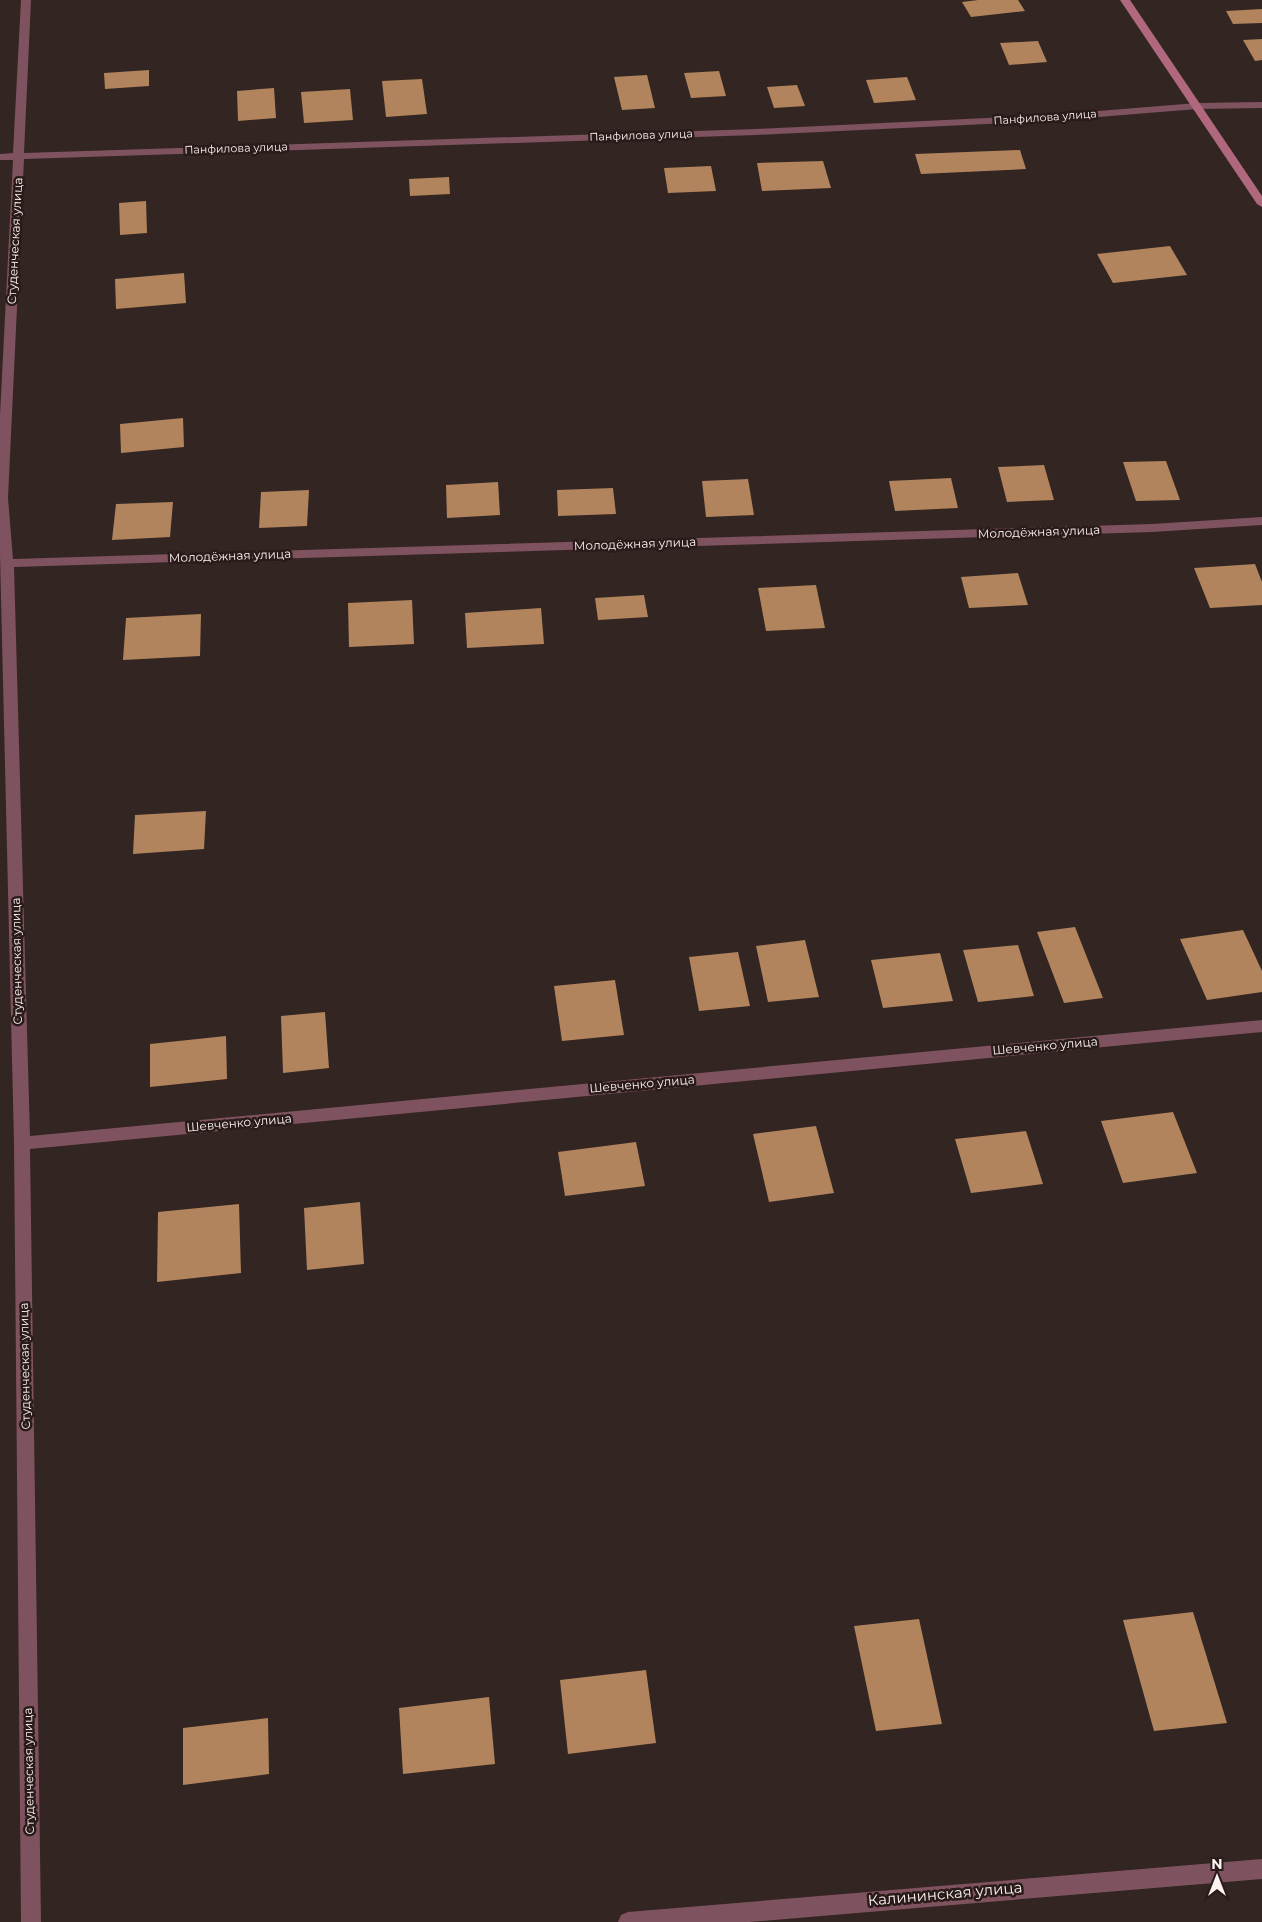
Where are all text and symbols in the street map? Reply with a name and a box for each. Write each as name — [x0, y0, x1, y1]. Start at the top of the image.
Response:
street label: Панфилова улица — [993, 106, 1097, 128]
street label: Панфилова улица — [589, 126, 693, 144]
street label: Панфилова улица — [184, 139, 288, 157]
street label: Студенческая улица — [4, 177, 25, 305]
street label: Молодёжная улица — [978, 522, 1100, 541]
street label: Молодёжная улица — [574, 534, 696, 553]
street label: Молодёжная улица — [169, 546, 291, 565]
street label: Студенческая улица — [8, 897, 25, 1025]
street label: Шевченко улица — [992, 1033, 1098, 1058]
street label: Шевченко улица — [589, 1071, 695, 1096]
street label: Шевченко улица — [186, 1110, 292, 1135]
street label: Студенческая улица — [16, 1302, 33, 1430]
street label: Студенческая улица — [20, 1707, 37, 1835]
north arrow — [1192, 1852, 1242, 1902]
text: N — [1211, 1855, 1223, 1873]
street label: Калининская улица — [867, 1877, 1023, 1910]

